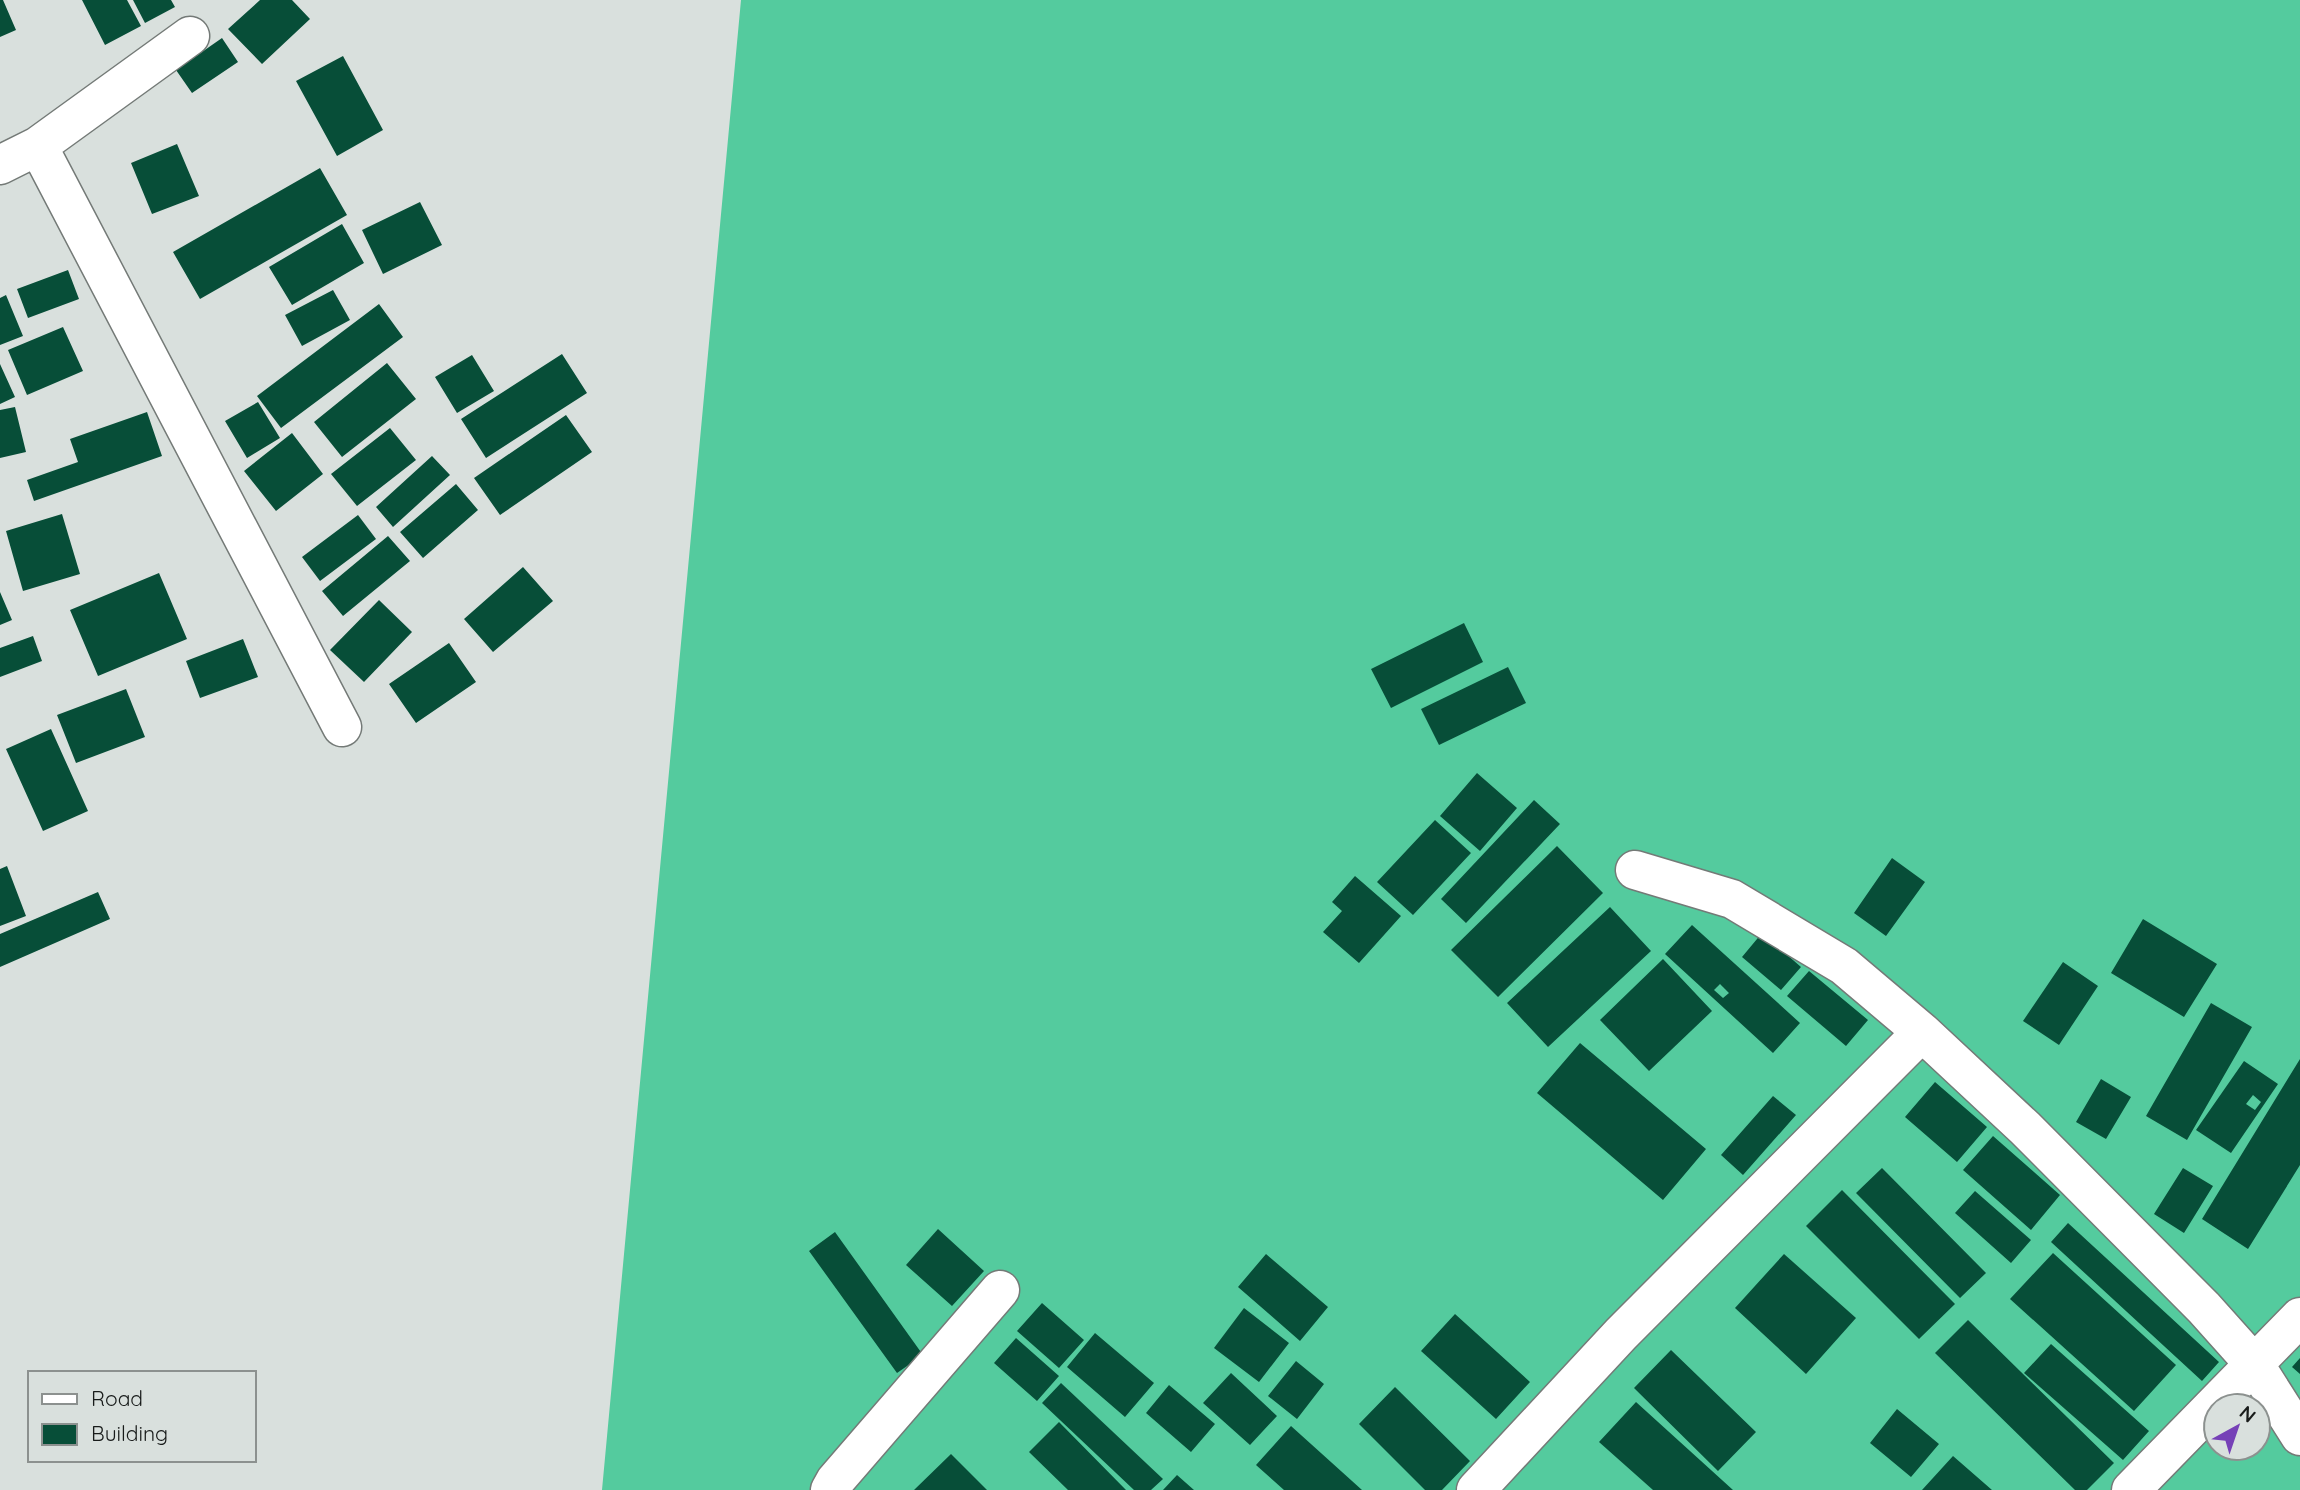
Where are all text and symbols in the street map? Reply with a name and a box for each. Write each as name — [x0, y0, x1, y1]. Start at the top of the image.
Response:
legend — [28, 1371, 256, 1462]
text: Road — [91, 1385, 143, 1411]
north arrow — [2202, 1392, 2272, 1462]
text: N — [2235, 1400, 2261, 1428]
text: Building — [91, 1420, 168, 1446]

